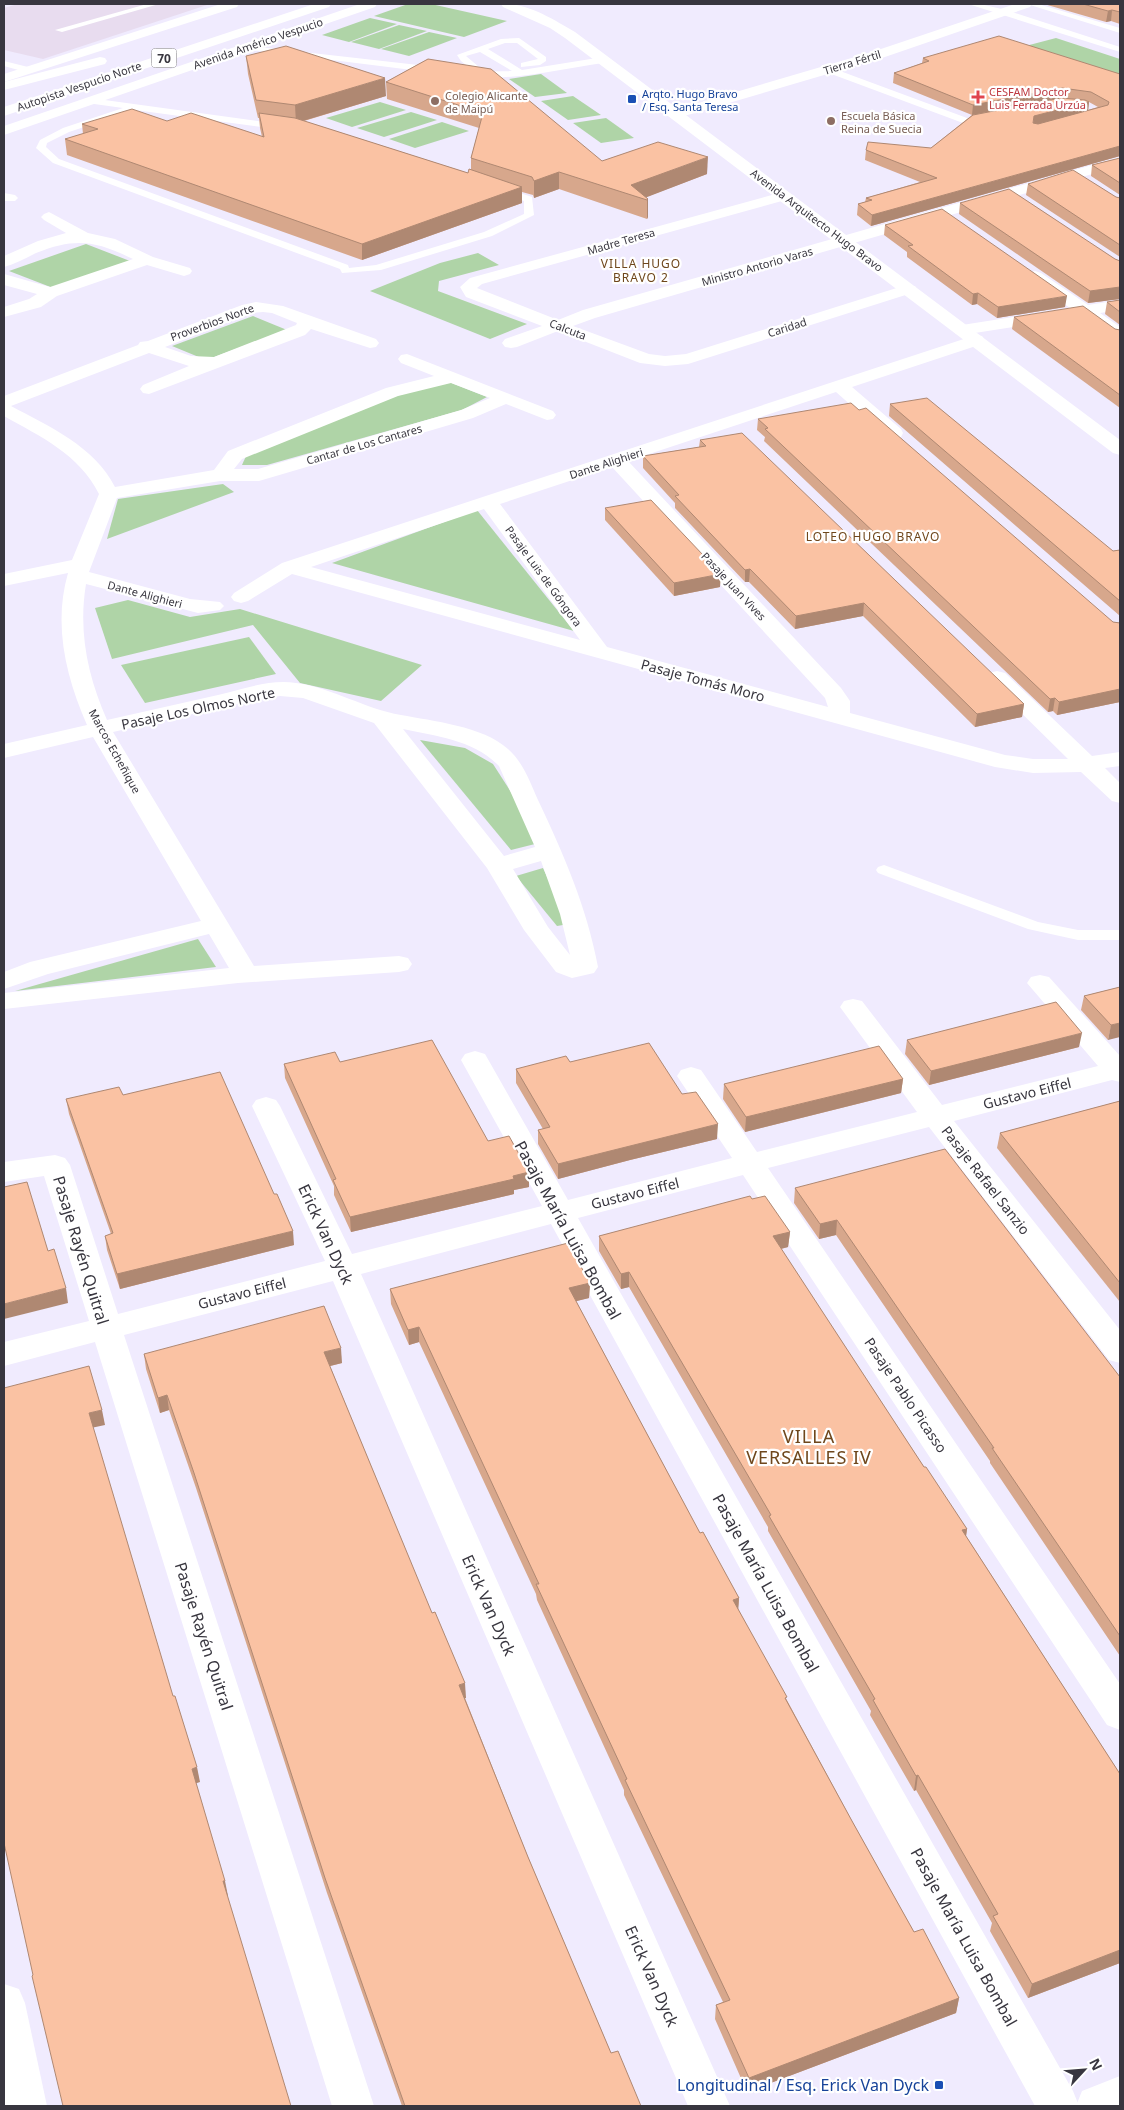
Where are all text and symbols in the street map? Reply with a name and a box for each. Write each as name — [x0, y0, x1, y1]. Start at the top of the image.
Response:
street label: Avenida Américo Vespucio — [191, 14, 325, 72]
street label: Tierra Fértil — [822, 46, 882, 78]
road number: 70 — [152, 48, 176, 68]
street label: Autopista Vespucio Norte — [15, 58, 143, 114]
place label: CESFAM Doctor Luis Ferrada Urzúa — [989, 84, 1086, 112]
place label: Arqto. Hugo Bravo / Esq. Santa Teresa — [642, 86, 738, 114]
place label: Colegio Alicante de Maipú — [445, 88, 528, 116]
marker: CESFAM Doctor Luis Ferrada Urzúa — [971, 90, 985, 104]
marker: Arqto. Hugo Bravo / Esq. Santa Teresa — [626, 93, 638, 105]
marker: Colegio Alicante de Maipú — [429, 95, 441, 107]
place label: Escuela Básica Reina de Suecia — [841, 108, 922, 136]
marker: Escuela Básica Reina de Suecia — [825, 115, 837, 127]
street label: Avenida Arquitecto Hugo Bravo — [748, 165, 887, 275]
street label: Madre Teresa — [585, 224, 657, 258]
street label: Ministro Antorio Varas — [700, 243, 814, 289]
district label: VILLA HUGO BRAVO 2 — [601, 255, 681, 286]
street label: Proverbios Norte — [168, 300, 256, 344]
street label: Caridad — [766, 314, 808, 340]
street label: Calcuta — [547, 315, 589, 343]
street label: Cantar de Los Cantares — [304, 420, 424, 468]
street label: Dante Alighieri — [567, 444, 645, 482]
street label: Pasaje Luis de Góngora — [502, 523, 586, 629]
district label: LOTEO HUGO BRAVO — [806, 528, 940, 545]
street label: Pasaje Juan Vives — [698, 549, 770, 623]
street label: Dante Alighieri — [106, 577, 184, 611]
street label: Pasaje Tomás Moro — [639, 654, 767, 706]
street label: Pasaje Los Olmos Norte — [119, 682, 277, 734]
street label: Marcos Echeñique — [86, 706, 144, 796]
street label: Gustavo Eiffel — [981, 1073, 1073, 1113]
street label: Pasaje Rafael Sanzio — [937, 1122, 1035, 1238]
street label: Pasaje María Luisa Bombal — [510, 1137, 626, 1323]
street label: Pasaje Rayén Quitral — [48, 1173, 114, 1327]
street label: Gustavo Eiffel — [589, 1173, 681, 1213]
street label: Erick Van Dyck — [293, 1180, 359, 1288]
street label: Gustavo Eiffel — [196, 1273, 288, 1313]
street label: Pasaje Pablo Picasso — [860, 1334, 952, 1456]
district label: VILLA VERSALLES IV — [746, 1424, 872, 1469]
street label: Pasaje María Luisa Bombal — [708, 1490, 824, 1676]
street label: Erick Van Dyck — [457, 1551, 521, 1659]
street label: Pasaje Rayén Quitral — [170, 1559, 238, 1713]
street label: Pasaje María Luisa Bombal — [906, 1844, 1022, 2030]
street label: Erick Van Dyck — [620, 1922, 684, 2030]
north arrow — [1059, 2045, 1109, 2095]
text: N — [1085, 2055, 1107, 2073]
place label: Longitudinal / Esq. Erick Van Dyck — [677, 2074, 929, 2096]
marker: Longitudinal / Esq. Erick Van Dyck — [933, 2079, 945, 2091]

